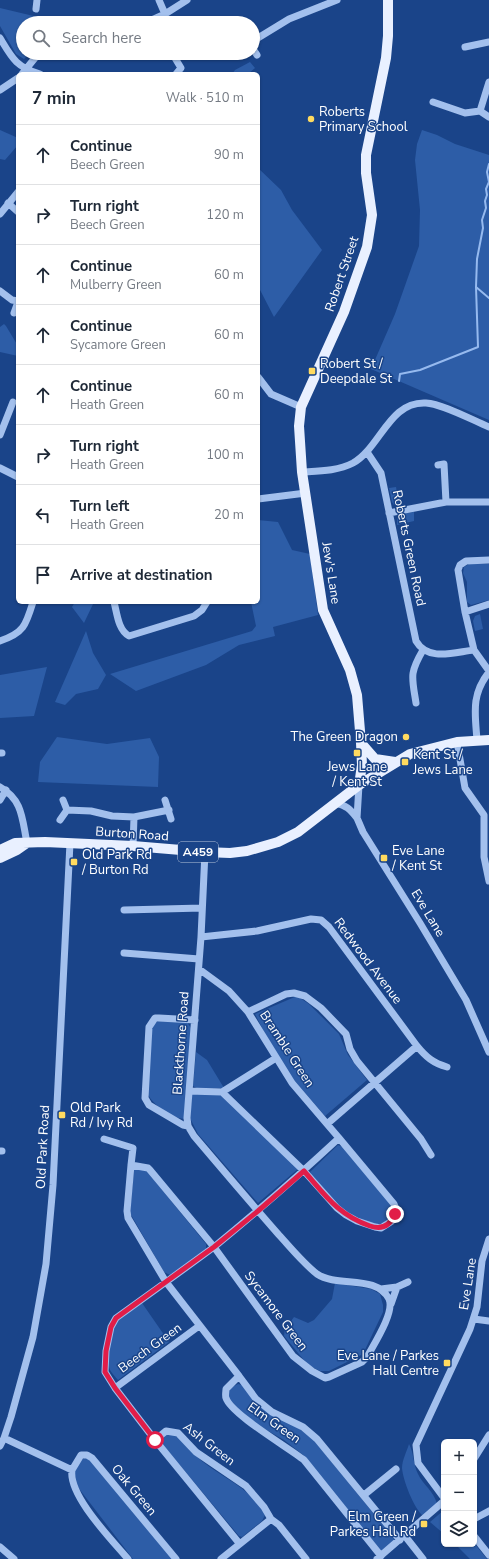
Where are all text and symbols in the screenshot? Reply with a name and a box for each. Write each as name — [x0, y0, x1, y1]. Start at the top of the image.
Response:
search box — [16, 16, 260, 60]
icon: search — [30, 27, 52, 49]
text: Search here — [62, 28, 142, 48]
text: 7 min — [32, 87, 76, 110]
text: Walk · 510 m — [166, 89, 244, 107]
place label: Roberts Primary School — [319, 103, 408, 136]
marker: Roberts Primary School — [306, 114, 316, 124]
text: Continue — [70, 136, 132, 156]
icon: ahead — [32, 144, 54, 166]
text: 90 m — [214, 146, 244, 164]
text: Beech Green — [70, 156, 145, 174]
text: Turn right — [70, 196, 139, 216]
icon: right — [32, 204, 54, 226]
text: 120 m — [206, 206, 244, 224]
text: Beech Green — [70, 216, 145, 234]
street label: Robert Street — [321, 233, 363, 314]
text: Continue — [70, 256, 132, 276]
icon: ahead — [32, 264, 54, 286]
text: 60 m — [214, 266, 244, 284]
text: Mulberry Green — [70, 276, 162, 294]
text: Continue — [70, 316, 132, 336]
icon: ahead — [32, 324, 54, 346]
text: 60 m — [214, 326, 244, 344]
text: Sycamore Green — [70, 336, 166, 354]
place label: Robert St / Deepdale St — [320, 355, 393, 388]
marker: Robert St / Deepdale St — [307, 366, 317, 376]
text: Continue — [70, 376, 132, 396]
icon: ahead — [32, 384, 54, 406]
text: 60 m — [214, 386, 244, 404]
text: Heath Green — [70, 396, 144, 414]
text: Turn right — [70, 436, 139, 456]
icon: right — [32, 444, 54, 466]
text: 100 m — [206, 446, 244, 464]
text: Heath Green — [70, 456, 144, 474]
street label: Roberts Green Road — [388, 488, 430, 608]
text: Turn left — [70, 496, 129, 516]
icon: left — [32, 504, 54, 526]
text: 20 m — [214, 506, 244, 524]
text: Heath Green — [70, 516, 144, 534]
street label: Jew's Lane — [317, 540, 345, 605]
icon: arrive — [32, 564, 54, 586]
text: Arrive at destination — [70, 565, 213, 585]
place label: The Green Dragon — [291, 728, 398, 746]
marker: The Green Dragon — [401, 732, 411, 742]
place label: Kent St / Jews Lane — [412, 746, 473, 779]
marker: Jews Lane / Kent St — [352, 748, 362, 758]
marker: Kent St / Jews Lane — [400, 757, 410, 767]
place label: Jews Lane / Kent St — [326, 758, 387, 791]
street label: Burton Road — [95, 822, 169, 846]
road number: A459 — [178, 842, 218, 862]
place label: Eve Lane / Kent St — [391, 842, 445, 875]
place label: Old Park Rd / Burton Rd — [81, 846, 152, 879]
marker: Eve Lane / Kent St — [379, 853, 389, 863]
marker: Old Park Rd / Burton Rd — [69, 857, 79, 867]
street label: Eve Lane — [407, 886, 449, 940]
street label: Redwood Avenue — [330, 914, 406, 1008]
street label: Blackthorne Road — [168, 991, 194, 1095]
street label: Bramble Green — [255, 1007, 319, 1091]
place label: Old Park Rd / Ivy Rd — [70, 1099, 133, 1132]
street label: Old Park Road — [32, 1104, 54, 1190]
marker: Old Park Rd / Ivy Rd — [57, 1110, 67, 1120]
route end — [386, 1205, 404, 1223]
street label: Eve Lane — [455, 1257, 481, 1311]
street label: Sycamore Green — [240, 1267, 312, 1355]
street label: Beech Green — [115, 1319, 185, 1377]
place label: Eve Lane / Parkes Hall Centre — [337, 1347, 439, 1380]
marker: Eve Lane / Parkes Hall Centre — [442, 1358, 452, 1368]
street label: Elm Green — [244, 1398, 304, 1448]
street label: Ash Green — [179, 1418, 239, 1470]
route start — [146, 1431, 164, 1449]
map controls — [441, 1439, 477, 1547]
button: + — [441, 1439, 477, 1475]
street label: Oak Green — [107, 1460, 161, 1520]
button: − — [441, 1475, 477, 1511]
place label: Elm Green / Parkes Hall Rd — [330, 1508, 416, 1541]
button: layers — [441, 1511, 477, 1547]
marker: Elm Green / Parkes Hall Rd — [419, 1519, 429, 1529]

